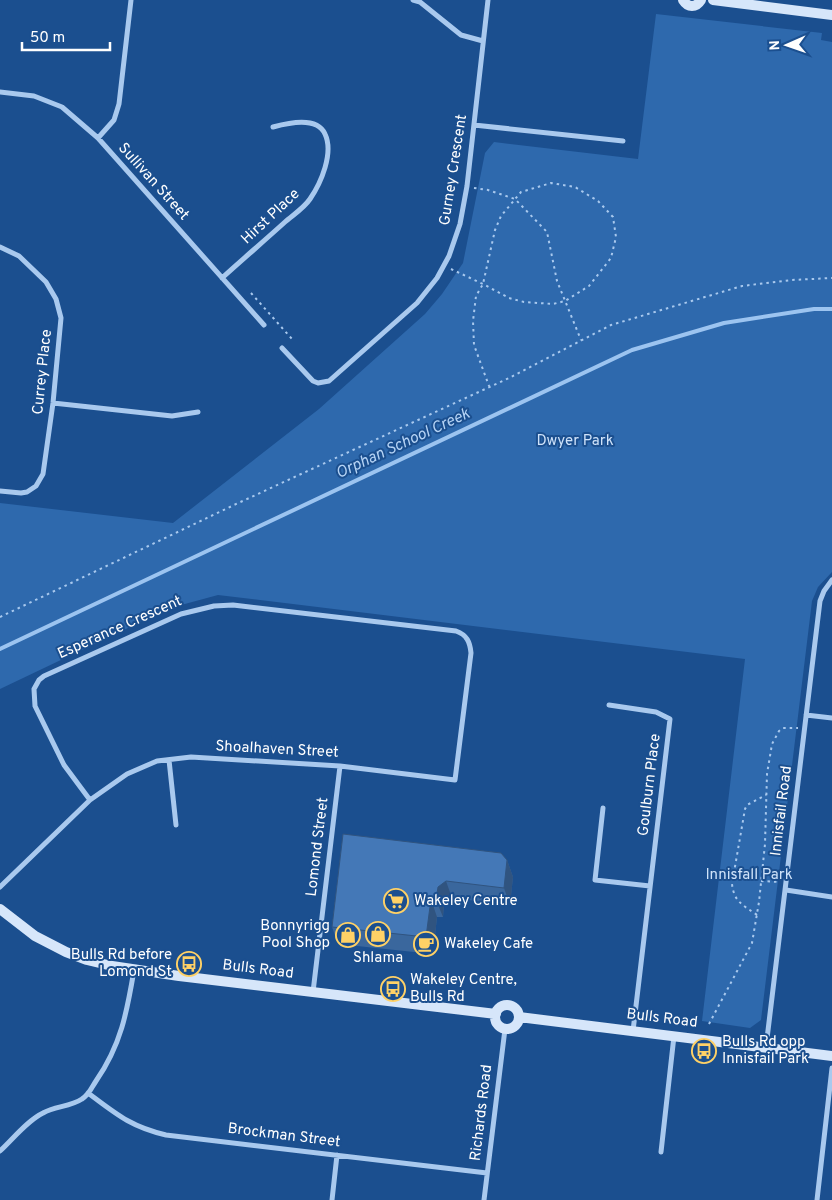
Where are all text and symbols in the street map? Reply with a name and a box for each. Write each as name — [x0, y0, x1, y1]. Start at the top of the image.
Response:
scale bar — [22, 20, 110, 52]
north arrow — [762, 20, 812, 70]
text: 50 m — [30, 29, 65, 48]
text: N — [767, 40, 784, 51]
street label: Gurney Crescent — [436, 113, 472, 227]
street label: Sullivan Street — [113, 139, 193, 225]
street label: Hirst Place — [238, 185, 304, 249]
street label: Currey Place — [29, 328, 57, 416]
water label: Orphan School Creek — [333, 404, 474, 484]
park label: Dwyer Park — [536, 432, 614, 451]
street label: Esperance Crescent — [55, 592, 185, 664]
street label: Goulburn Place — [634, 733, 666, 837]
street label: Shoalhaven Street — [215, 737, 339, 763]
street label: Innisfail Road — [767, 765, 797, 857]
street label: Lomond Street — [302, 796, 334, 898]
park label: Innisfall Park — [705, 866, 793, 885]
supermarket icon: Wakeley Centre — [383, 888, 409, 914]
place label: Wakeley Centre — [414, 892, 518, 911]
place label: Bonnyrigg Pool Shop — [260, 917, 330, 953]
shop icon: Shlama — [365, 921, 391, 947]
shop icon: Bonnyrigg Pool Shop — [335, 922, 361, 948]
cafe icon: Wakeley Cafe — [413, 931, 439, 957]
place label: Wakeley Cafe — [444, 935, 533, 954]
place label: Bulls Rd before Lomond St — [71, 946, 172, 982]
place label: Shlama — [353, 949, 403, 968]
bus stop icon: Bulls Rd before Lomond St — [176, 951, 202, 977]
street label: Bulls Road — [221, 956, 295, 984]
place label: Wakeley Centre, Bulls Rd — [410, 971, 517, 1007]
bus stop icon: Wakeley Centre, Bulls Rd — [380, 976, 406, 1002]
street label: Bulls Road — [625, 1005, 699, 1033]
place label: Bulls Rd opp Innisfail Park — [722, 1033, 809, 1069]
bus stop icon: Bulls Rd opp Innisfail Park — [691, 1038, 717, 1064]
street label: Richards Road — [467, 1064, 497, 1162]
street label: Brockman Street — [226, 1120, 342, 1152]

